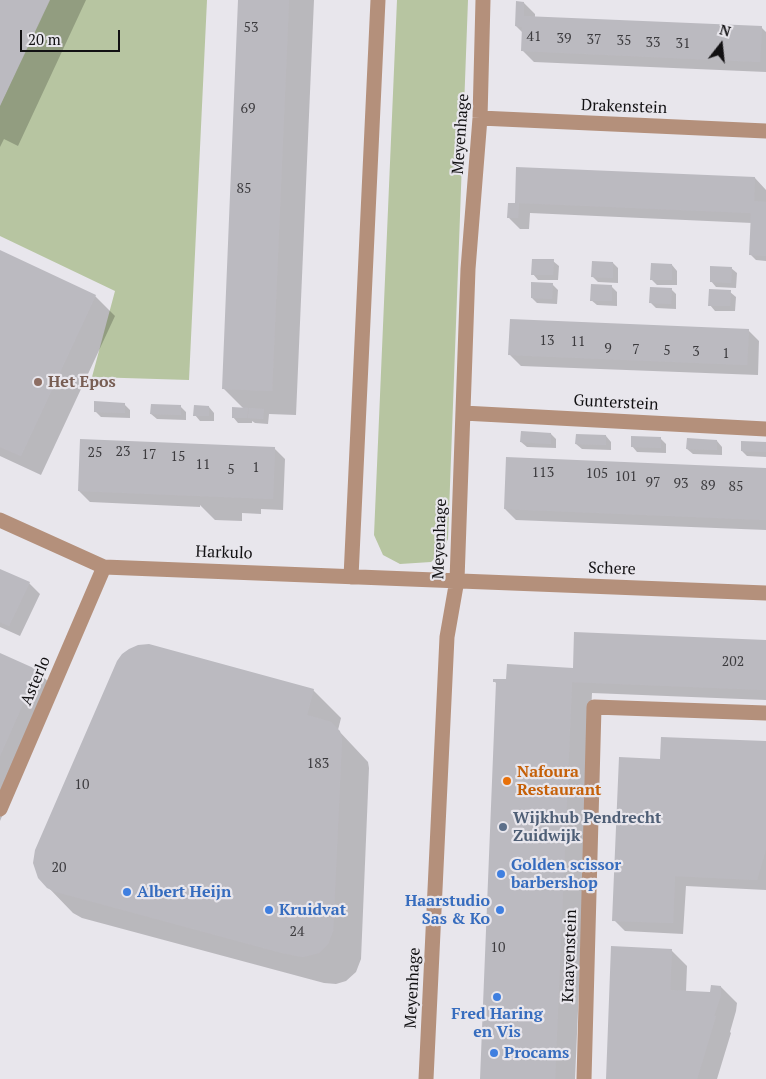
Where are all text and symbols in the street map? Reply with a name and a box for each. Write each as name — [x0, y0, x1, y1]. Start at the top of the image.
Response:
scale bar — [22, 20, 122, 52]
house number: 53 — [244, 20, 258, 36]
north arrow — [696, 20, 746, 70]
text: N — [718, 20, 733, 41]
text: 20 m — [28, 29, 61, 49]
house number: 41 — [527, 29, 541, 45]
house number: 39 — [557, 31, 571, 47]
house number: 37 — [587, 32, 601, 48]
house number: 35 — [617, 33, 631, 49]
house number: 33 — [646, 35, 660, 51]
house number: 31 — [676, 36, 690, 52]
street label: Meyenhage — [449, 93, 473, 175]
street label: Drakenstein — [580, 96, 668, 118]
house number: 69 — [241, 101, 255, 117]
house number: 85 — [237, 181, 251, 197]
house number: 13 — [540, 333, 554, 349]
house number: 11 — [571, 334, 585, 350]
house number: 9 — [604, 341, 612, 357]
house number: 7 — [632, 342, 640, 358]
house number: 5 — [663, 343, 671, 359]
house number: 3 — [692, 344, 700, 360]
house number: 1 — [722, 346, 730, 362]
place label: Het Epos — [48, 372, 116, 392]
marker: Het Epos — [32, 376, 44, 388]
street label: Gunterstein — [573, 391, 659, 415]
house number: 23 — [116, 444, 130, 460]
house number: 25 — [88, 445, 102, 461]
house number: 17 — [142, 447, 156, 463]
house number: 15 — [171, 449, 185, 465]
house number: 11 — [196, 457, 210, 473]
house number: 1 — [252, 460, 260, 476]
house number: 5 — [227, 462, 235, 478]
house number: 113 — [532, 465, 554, 481]
house number: 105 — [586, 466, 608, 482]
house number: 101 — [615, 469, 637, 485]
house number: 97 — [646, 475, 660, 491]
house number: 93 — [674, 476, 688, 492]
house number: 89 — [701, 478, 715, 494]
house number: 85 — [729, 479, 743, 495]
street label: Meyenhage — [429, 498, 451, 580]
street label: Harkulo — [195, 542, 253, 564]
street label: Schere — [588, 559, 636, 579]
street label: Asterlo — [17, 653, 55, 709]
house number: 202 — [722, 654, 744, 670]
house number: 183 — [307, 756, 329, 772]
place label: Nafoura Restaurant — [517, 762, 601, 800]
marker: Nafoura Restaurant — [501, 775, 513, 787]
house number: 10 — [75, 777, 89, 793]
place label: Wijkhub Pendrecht Zuidwijk — [513, 808, 661, 846]
marker: Wijkhub Pendrecht Zuidwijk — [497, 821, 509, 833]
place label: Golden scissor barbershop — [511, 855, 621, 893]
house number: 20 — [52, 860, 66, 876]
marker: Golden scissor barbershop — [495, 868, 507, 880]
place label: Albert Heijn — [137, 882, 231, 902]
marker: Albert Heijn — [121, 886, 133, 898]
place label: Haarstudio Sas & Ko — [405, 891, 490, 929]
place label: Kruidvat — [279, 900, 346, 920]
marker: Kruidvat — [263, 904, 275, 916]
marker: Haarstudio Sas & Ko — [494, 904, 506, 916]
street label: Kraayenstein — [559, 909, 581, 1003]
house number: 24 — [290, 924, 304, 940]
house number: 10 — [491, 940, 505, 956]
street label: Meyenhage — [401, 947, 425, 1029]
marker: Fred Haring en Vis — [491, 991, 503, 1003]
place label: Fred Haring en Vis — [451, 1004, 543, 1042]
place label: Procams — [504, 1043, 569, 1063]
marker: Procams — [488, 1047, 500, 1059]

